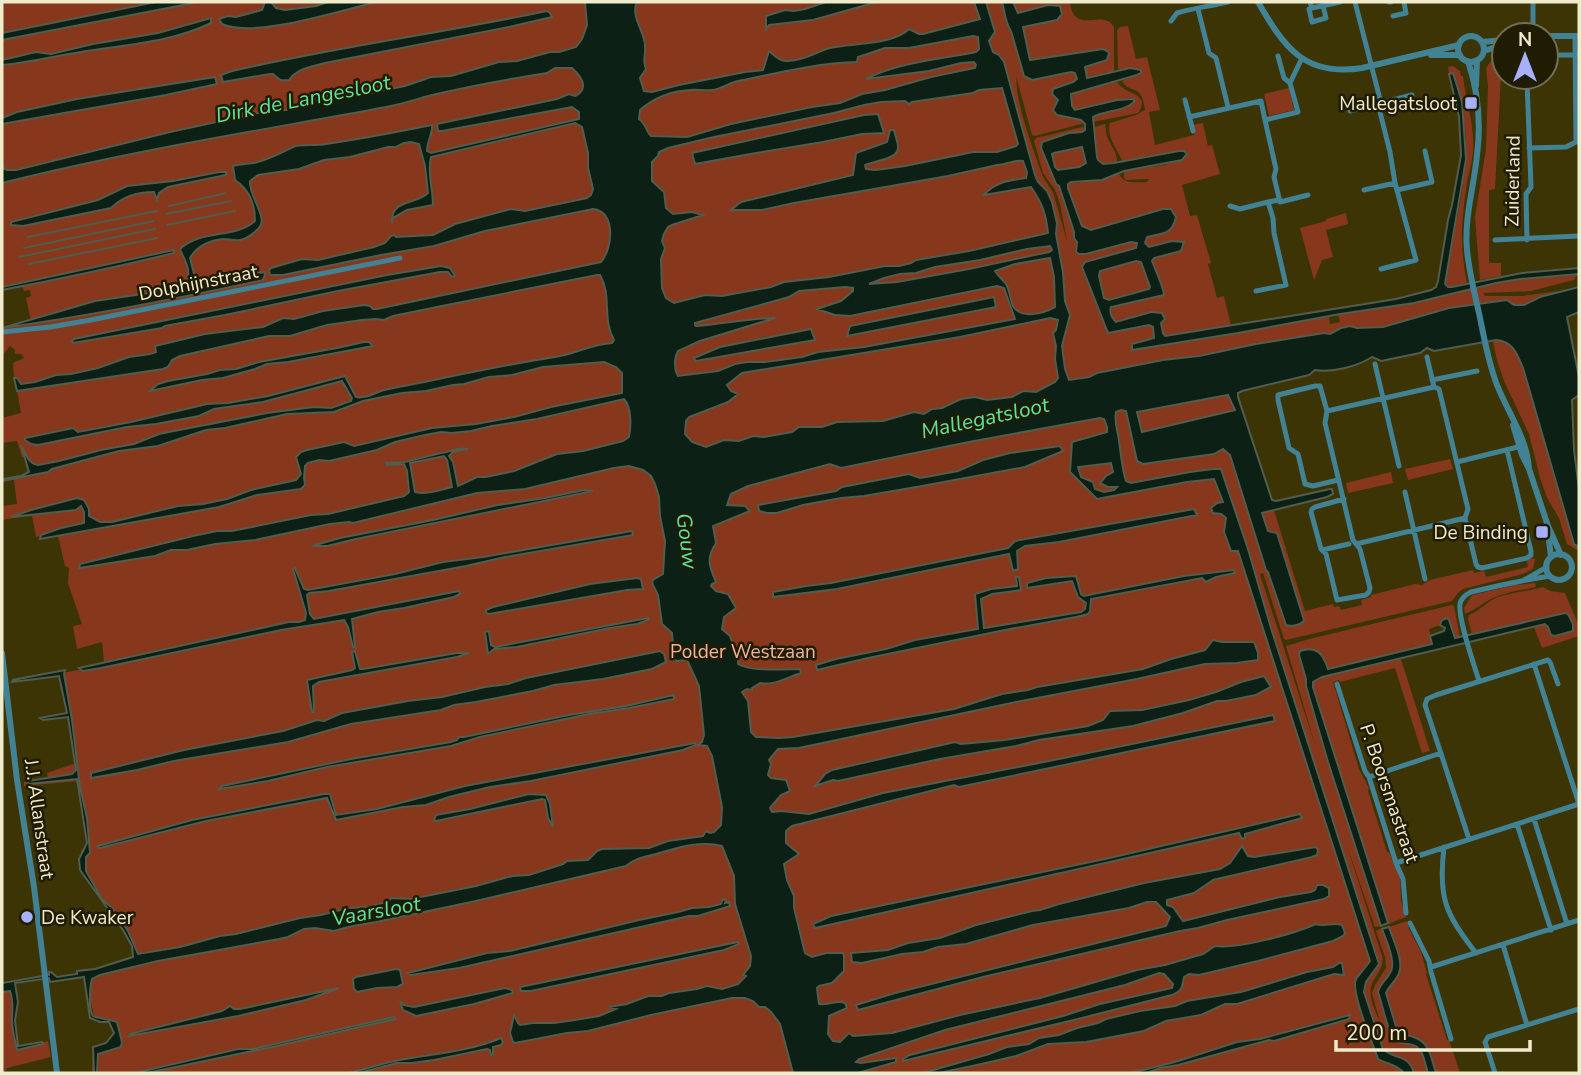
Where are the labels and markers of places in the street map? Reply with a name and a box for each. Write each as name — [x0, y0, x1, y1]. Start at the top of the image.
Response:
place label: Mallegatsloot — [1339, 91, 1457, 117]
marker: Mallegatsloot — [1463, 95, 1479, 111]
place label: De Binding — [1433, 520, 1528, 546]
marker: De Binding — [1534, 524, 1550, 540]
place label: De Kwaker — [41, 905, 134, 931]
marker: De Kwaker — [19, 909, 35, 925]

